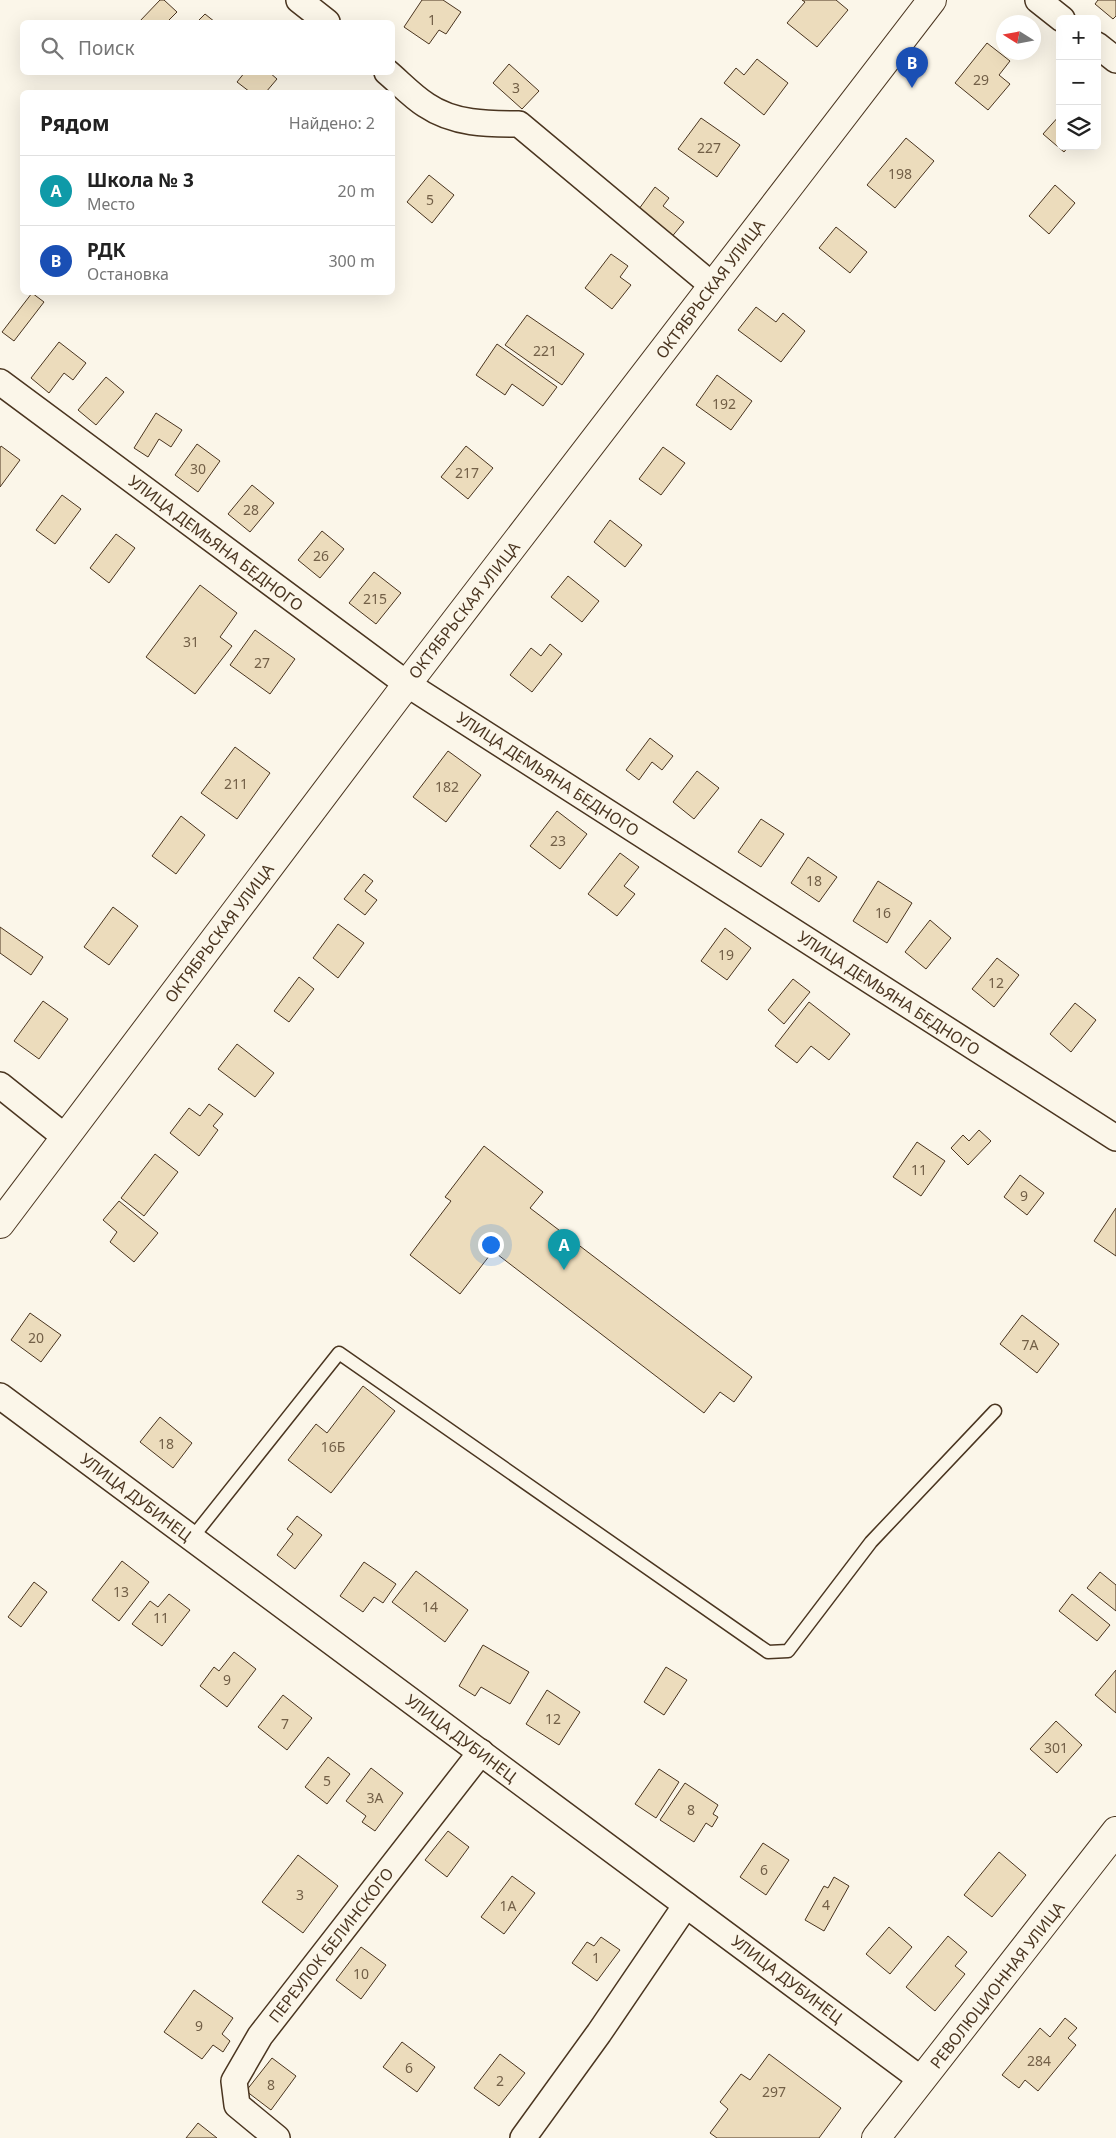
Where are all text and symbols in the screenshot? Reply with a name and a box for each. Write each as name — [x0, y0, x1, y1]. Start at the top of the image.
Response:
house number: 1 — [428, 10, 436, 29]
north arrow — [996, 15, 1041, 60]
map controls — [1056, 15, 1101, 150]
button: + — [1056, 15, 1101, 60]
search box — [20, 20, 395, 75]
icon: search — [38, 34, 66, 62]
text: Поиск — [78, 35, 134, 61]
pin: B — [896, 47, 928, 88]
button: − — [1056, 60, 1101, 105]
house number: 29 — [973, 70, 989, 89]
house number: 3 — [512, 78, 520, 97]
button: layers — [1056, 105, 1101, 150]
text: Рядом — [40, 109, 110, 137]
text: Найдено: 2 — [289, 112, 375, 134]
house number: 227 — [697, 138, 721, 157]
house number: 198 — [888, 164, 912, 183]
text: Школа № 3 — [87, 167, 194, 193]
text: A — [50, 180, 62, 202]
text: 20 m — [338, 180, 375, 202]
house number: 5 — [426, 190, 434, 209]
text: Место — [87, 193, 135, 215]
street label: ОКТЯБРЬСКАЯ УЛИЦА — [650, 214, 770, 363]
text: РДК — [87, 237, 126, 263]
text: B — [51, 250, 61, 272]
text: 300 m — [328, 250, 375, 272]
text: Остановка — [87, 263, 169, 285]
house number: 221 — [533, 341, 557, 360]
house number: 192 — [712, 394, 736, 413]
house number: 30 — [190, 459, 206, 478]
house number: 217 — [455, 463, 479, 482]
street label: УЛИЦА ДЕМЬЯНА БЕДНОГО — [124, 470, 308, 616]
house number: 28 — [243, 500, 259, 519]
street label: ОКТЯБРЬСКАЯ УЛИЦА — [403, 536, 525, 683]
house number: 26 — [313, 546, 329, 565]
house number: 215 — [363, 589, 387, 608]
house number: 31 — [183, 632, 199, 651]
house number: 27 — [254, 653, 270, 672]
street label: УЛИЦА ДЕМЬЯНА БЕДНОГО — [452, 707, 644, 841]
house number: 211 — [224, 774, 248, 793]
house number: 182 — [435, 777, 459, 796]
house number: 23 — [550, 831, 566, 850]
street label: ОКТЯБРЬСКАЯ УЛИЦА — [159, 858, 279, 1007]
house number: 18 — [806, 871, 822, 890]
house number: 16 — [875, 903, 891, 922]
street label: УЛИЦА ДЕМЬЯНА БЕДНОГО — [793, 926, 985, 1060]
house number: 19 — [718, 945, 734, 964]
house number: 12 — [988, 973, 1004, 992]
house number: 11 — [911, 1160, 927, 1179]
house number: 9 — [1020, 1186, 1028, 1205]
pin: A — [548, 1229, 580, 1270]
your location — [478, 1232, 504, 1258]
house number: 20 — [28, 1328, 44, 1347]
house number: 7А — [1022, 1335, 1039, 1354]
house number: 18 — [158, 1434, 174, 1453]
house number: 16Б — [321, 1437, 345, 1456]
street label: УЛИЦА ДУБИНЕЦ — [76, 1448, 196, 1546]
house number: 13 — [113, 1582, 129, 1601]
house number: 14 — [422, 1597, 438, 1616]
house number: 11 — [153, 1608, 169, 1627]
house number: 9 — [223, 1670, 231, 1689]
street label: УЛИЦА ДУБИНЕЦ — [401, 1689, 521, 1787]
house number: 12 — [545, 1709, 561, 1728]
house number: 7 — [281, 1714, 289, 1733]
house number: 301 — [1044, 1738, 1068, 1757]
house number: 5 — [323, 1771, 331, 1790]
house number: 3А — [367, 1788, 384, 1807]
house number: 8 — [687, 1800, 695, 1819]
house number: 6 — [760, 1860, 768, 1879]
street label: ПЕРЕУЛОК БЕЛИНСКОГО — [264, 1863, 398, 2027]
house number: 3 — [296, 1885, 304, 1904]
house number: 4 — [822, 1895, 830, 1914]
house number: 1А — [500, 1896, 517, 1915]
street label: РЕВОЛЮЦИОННАЯ УЛИЦА — [925, 1896, 1070, 2073]
street label: УЛИЦА ДУБИНЕЦ — [727, 1930, 847, 2028]
house number: 1 — [592, 1948, 600, 1967]
house number: 10 — [353, 1964, 369, 1983]
house number: 9 — [195, 2016, 203, 2035]
house number: 284 — [1027, 2051, 1051, 2070]
house number: 6 — [405, 2058, 413, 2077]
house number: 2 — [496, 2071, 504, 2090]
house number: 8 — [267, 2075, 275, 2094]
house number: 297 — [762, 2082, 786, 2101]

